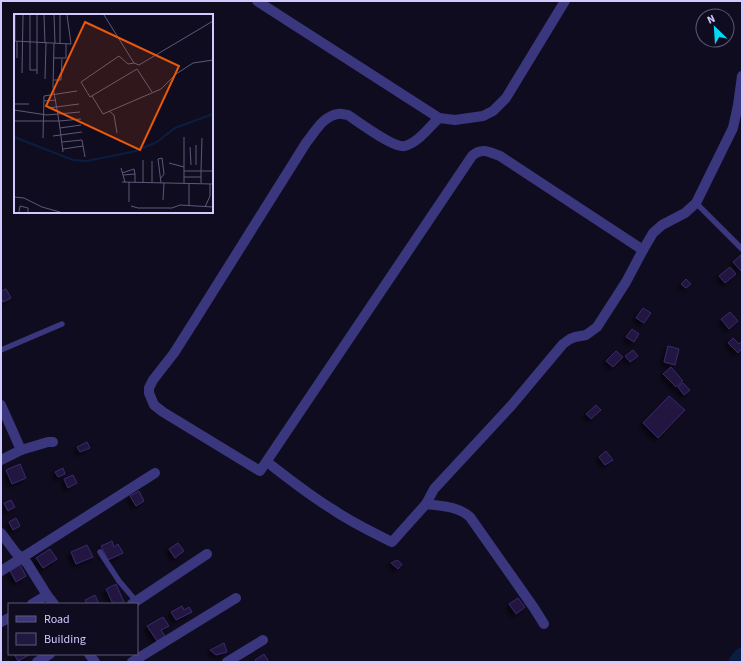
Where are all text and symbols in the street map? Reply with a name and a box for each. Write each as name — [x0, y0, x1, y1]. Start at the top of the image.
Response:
north arrow — [695, 8, 735, 48]
text: N — [704, 11, 717, 28]
inset map — [14, 14, 213, 213]
legend — [8, 603, 138, 655]
text: Road — [44, 611, 70, 628]
text: Building — [44, 631, 86, 648]

